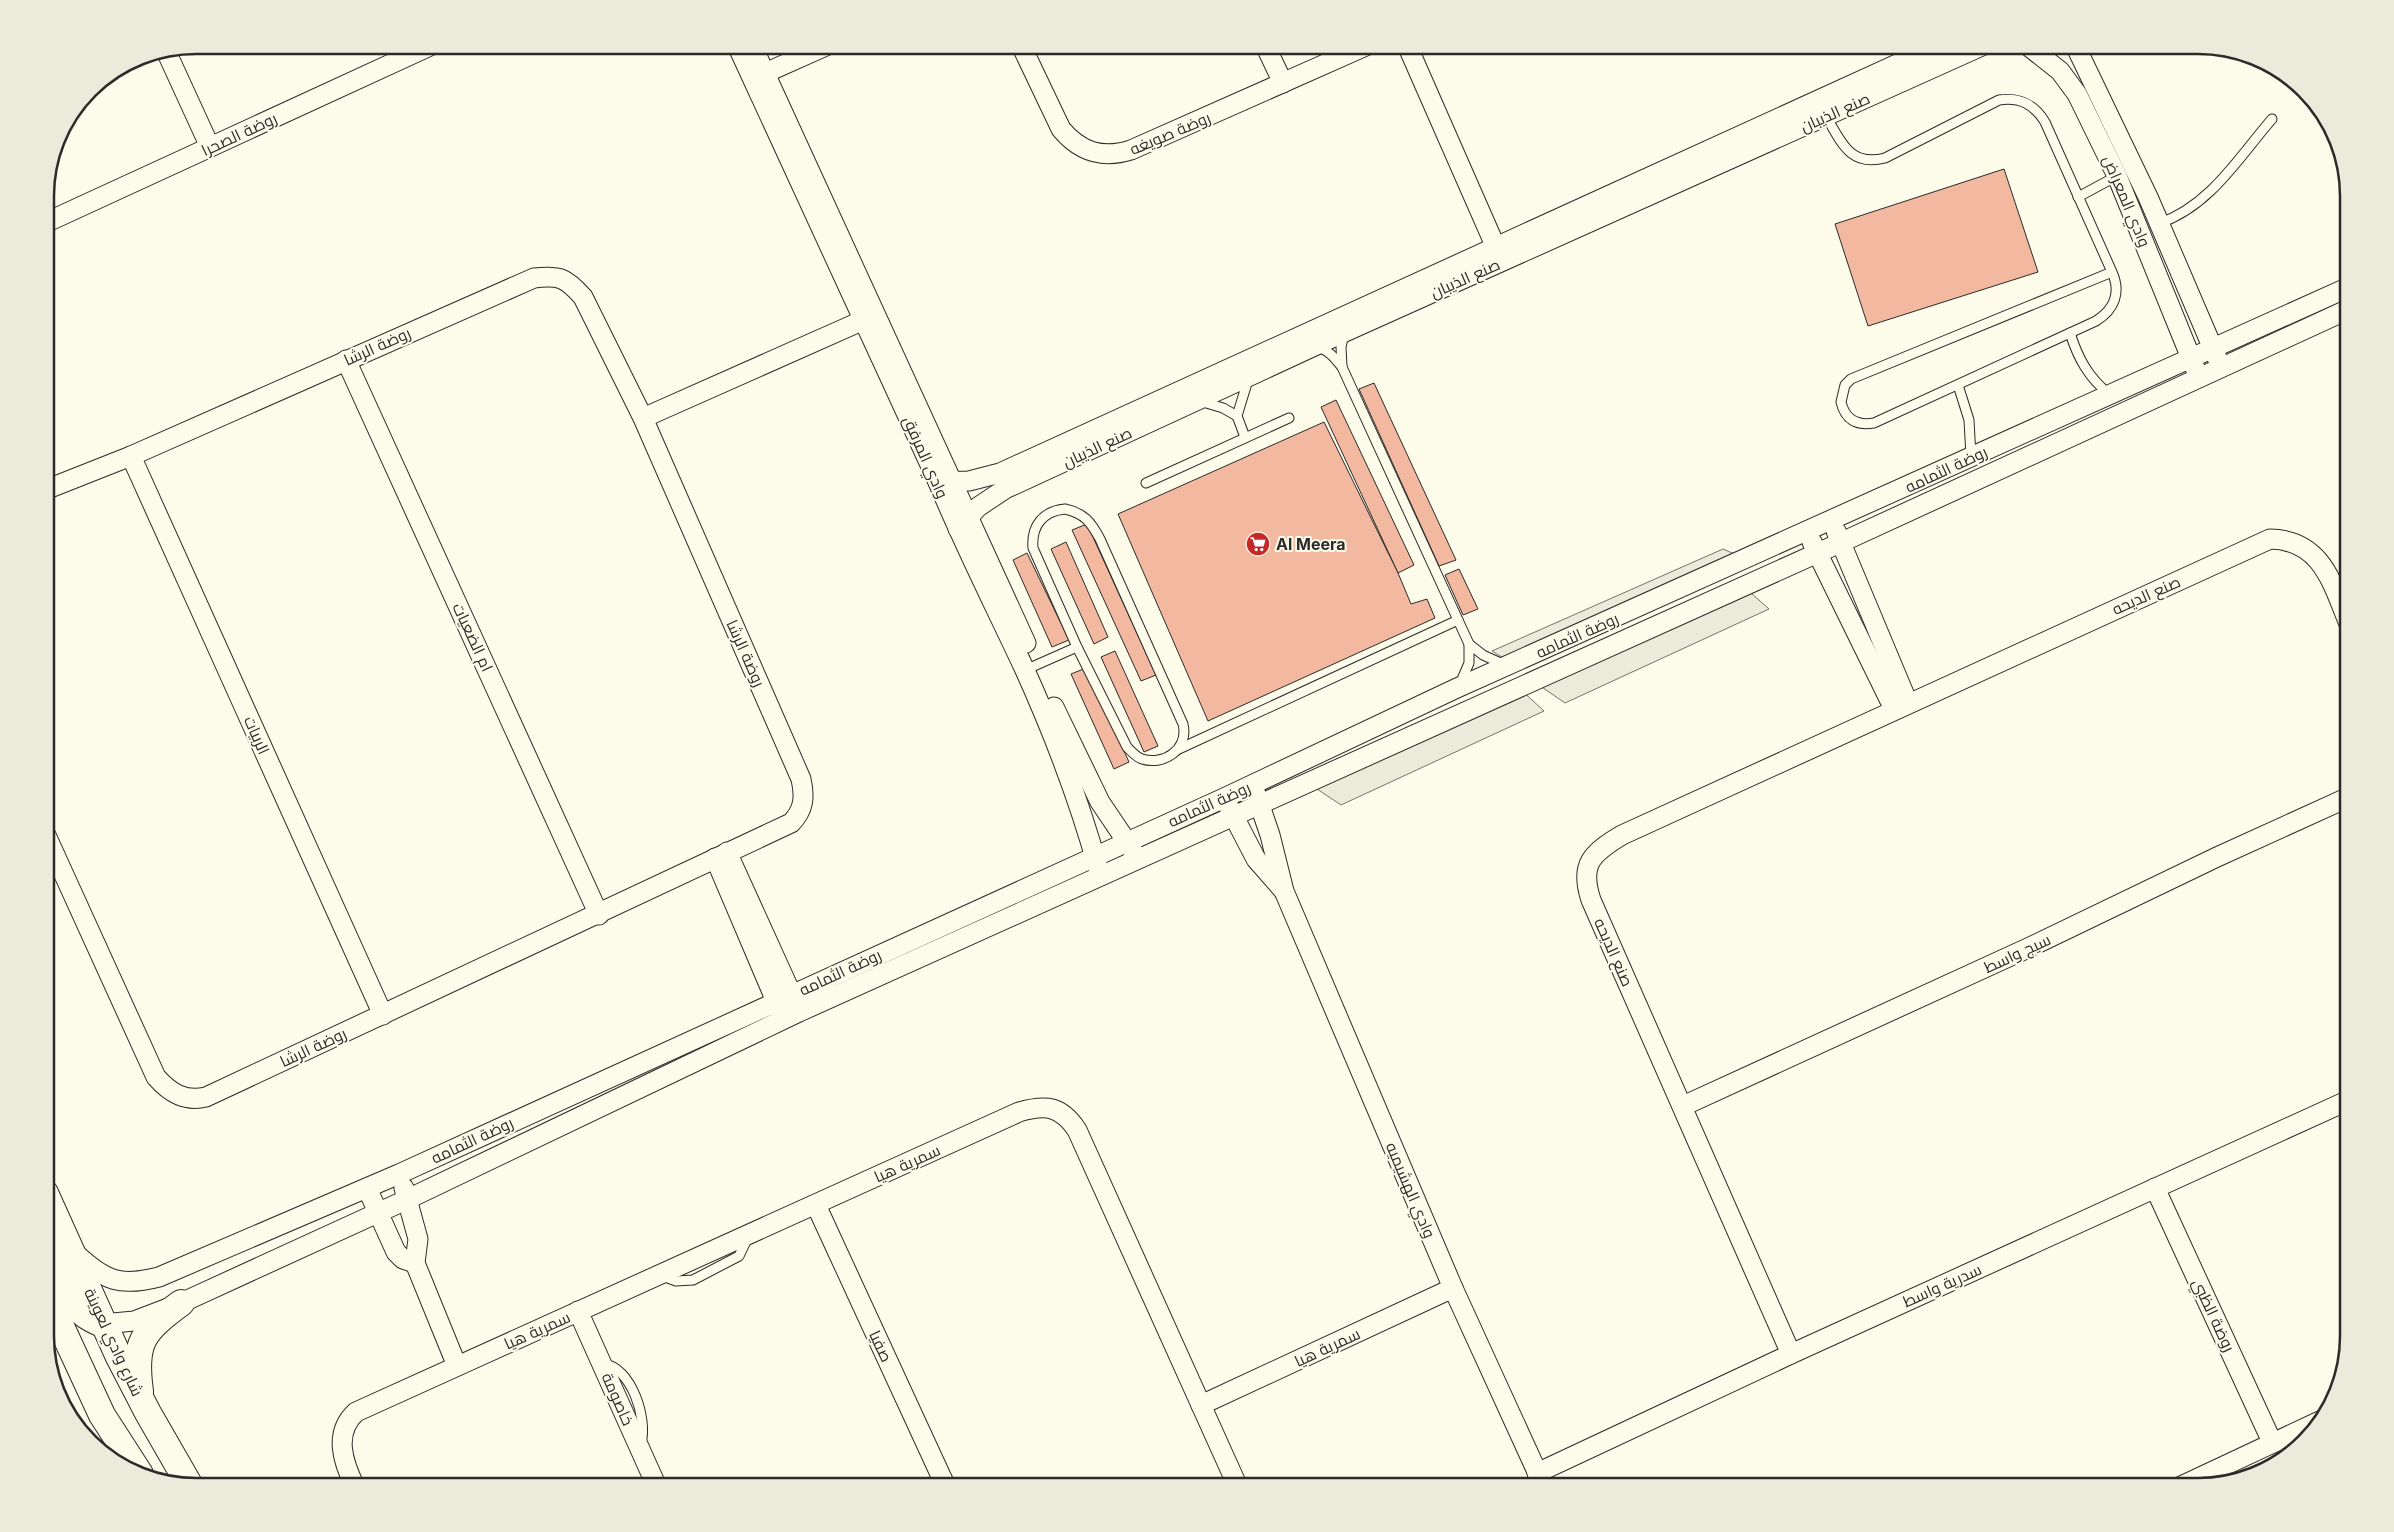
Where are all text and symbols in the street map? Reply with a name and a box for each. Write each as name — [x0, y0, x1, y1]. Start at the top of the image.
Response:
street label: صنع الذيبان — [1797, 88, 1874, 138]
street label: روضة صويغه — [1127, 107, 1213, 159]
street label: روضة الصحرا — [198, 108, 280, 160]
street label: وادي المعراض — [2095, 152, 2155, 251]
street label: صنع الذيبان — [1427, 254, 1504, 304]
street label: روضة الرشا — [340, 322, 414, 370]
street label: وادي المرفق — [895, 413, 953, 503]
street label: صنع الذيبان — [1059, 422, 1136, 474]
street label: روضة الثمامه — [1902, 441, 1990, 497]
supermarket icon: Al Meera — [1245, 531, 1271, 557]
place label: Al Meera — [1276, 534, 1346, 554]
street label: صنع الديحه — [2109, 571, 2184, 621]
street label: ام الضعيات — [447, 600, 498, 675]
street label: روضة الثمامه — [1533, 608, 1621, 662]
street label: روضة الرشا — [722, 616, 770, 690]
street label: الربيات — [240, 713, 274, 757]
street label: روضة الثمامه — [1165, 777, 1253, 831]
street label: صنع الديحه — [1588, 915, 1638, 990]
street label: سيج واسط — [1980, 929, 2054, 979]
street label: روضة الثمامه — [796, 944, 884, 1000]
street label: روضة الرشا — [276, 1023, 350, 1071]
street label: روضة الثمامه — [428, 1112, 516, 1168]
street label: وادي الهشيميه — [1378, 1139, 1440, 1242]
street label: سمرية هيا — [871, 1140, 943, 1186]
street label: سدرية واسط — [1899, 1259, 1985, 1311]
street label: روضة الظبي — [2185, 1275, 2240, 1356]
street label: شارع وادي لعوينة — [77, 1285, 148, 1401]
street label: سمرية هيا — [501, 1307, 573, 1353]
street label: سمرية هيا — [1291, 1323, 1363, 1371]
street label: صفيا — [865, 1327, 897, 1365]
street label: خاصومة — [598, 1370, 638, 1428]

